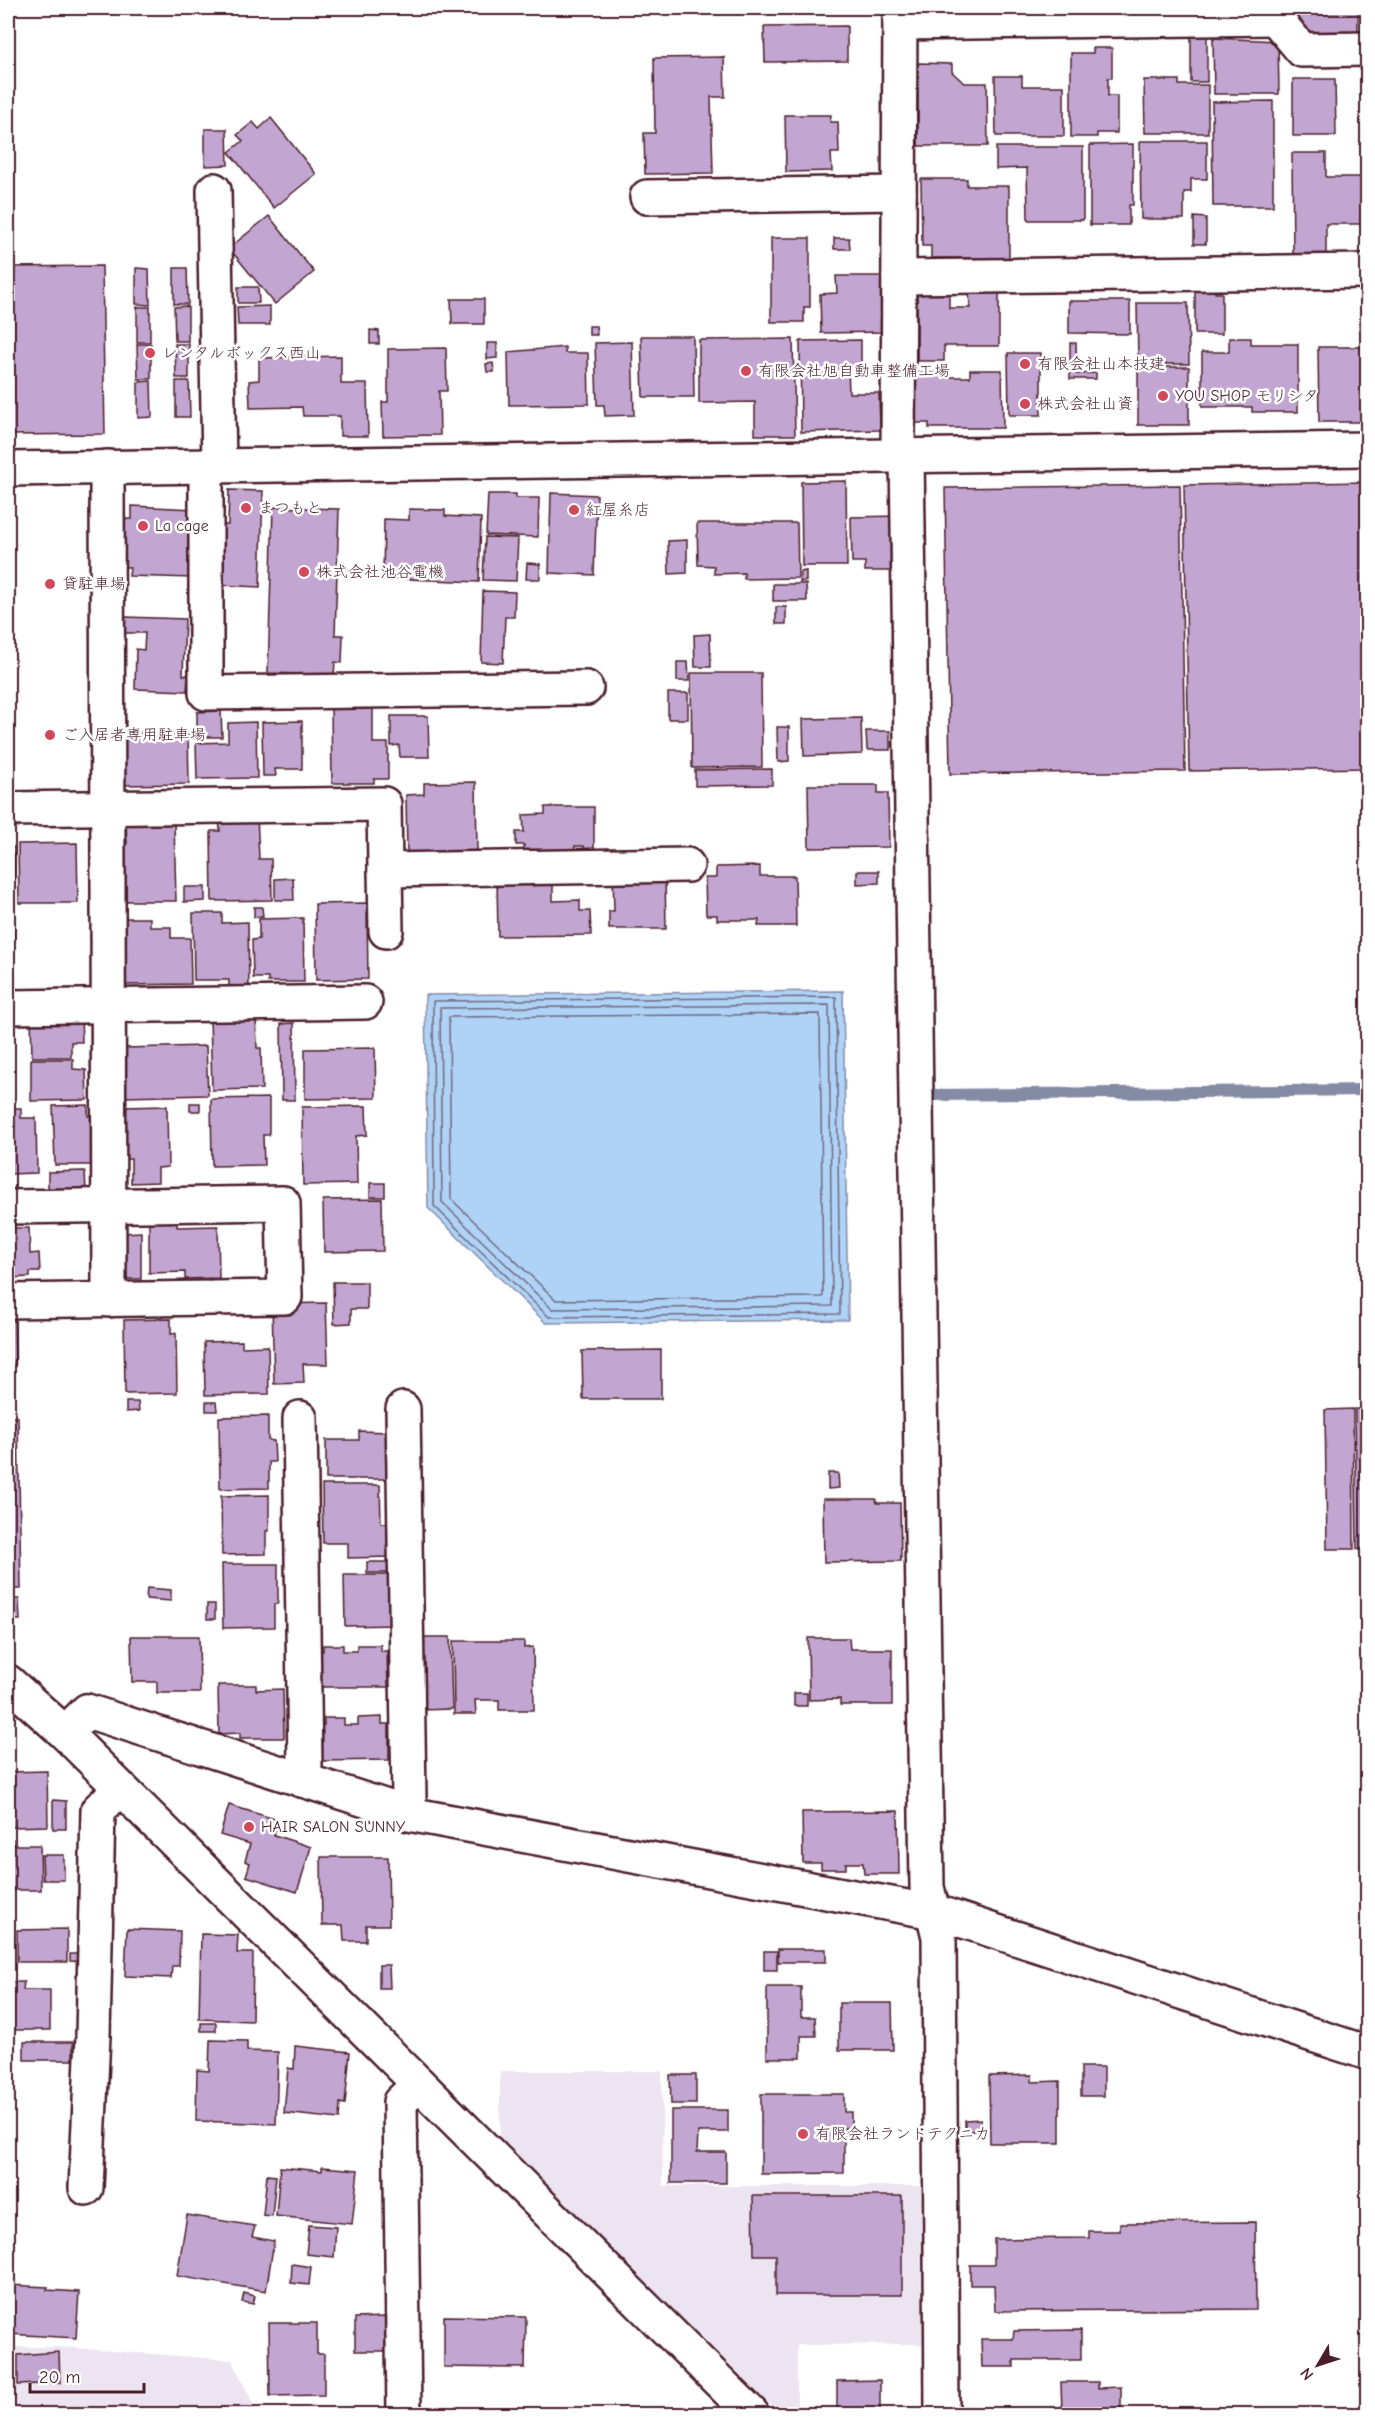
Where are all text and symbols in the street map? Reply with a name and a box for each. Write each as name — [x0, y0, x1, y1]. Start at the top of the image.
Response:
place label: レンタルボックス西山 — [162, 344, 321, 362]
marker: レンタルボックス西山 — [143, 346, 157, 360]
place label: 有限会社山本技建 — [1037, 355, 1165, 373]
marker: 有限会社山本技建 — [1018, 357, 1032, 371]
place label: 有限会社旭自動車整備工場 — [758, 362, 950, 380]
marker: 有限会社旭自動車整備工場 — [739, 364, 753, 378]
place label: YOU SHOP モリシタ — [1175, 387, 1319, 405]
marker: YOU SHOP モリシタ — [1156, 389, 1170, 403]
place label: 株式会社山資 — [1037, 395, 1133, 413]
marker: 株式会社山資 — [1018, 397, 1032, 411]
place label: まつもと — [258, 499, 322, 517]
marker: まつもと — [239, 501, 253, 515]
place label: 紅屋糸店 — [586, 501, 650, 519]
marker: 紅屋糸店 — [567, 503, 581, 517]
place label: La cage — [155, 517, 209, 535]
marker: La cage — [136, 519, 150, 533]
place label: 株式会社池谷電機 — [316, 563, 444, 581]
marker: 株式会社池谷電機 — [297, 565, 311, 579]
place label: 貸駐車場 — [62, 575, 126, 593]
marker: 貸駐車場 — [43, 577, 57, 591]
place label: ご入居者専用駐車場 — [62, 726, 206, 744]
marker: ご入居者専用駐車場 — [43, 728, 57, 742]
place label: HAIR SALON SUNNY — [261, 1818, 406, 1836]
marker: HAIR SALON SUNNY — [242, 1820, 256, 1834]
place label: 有限会社ランドテクニカ — [815, 2125, 990, 2143]
marker: 有限会社ランドテクニカ — [796, 2127, 810, 2141]
north arrow — [1288, 2335, 1348, 2395]
scale bar — [30, 2356, 144, 2394]
text: N — [1297, 2364, 1317, 2384]
text: 20 m — [39, 2367, 80, 2388]

